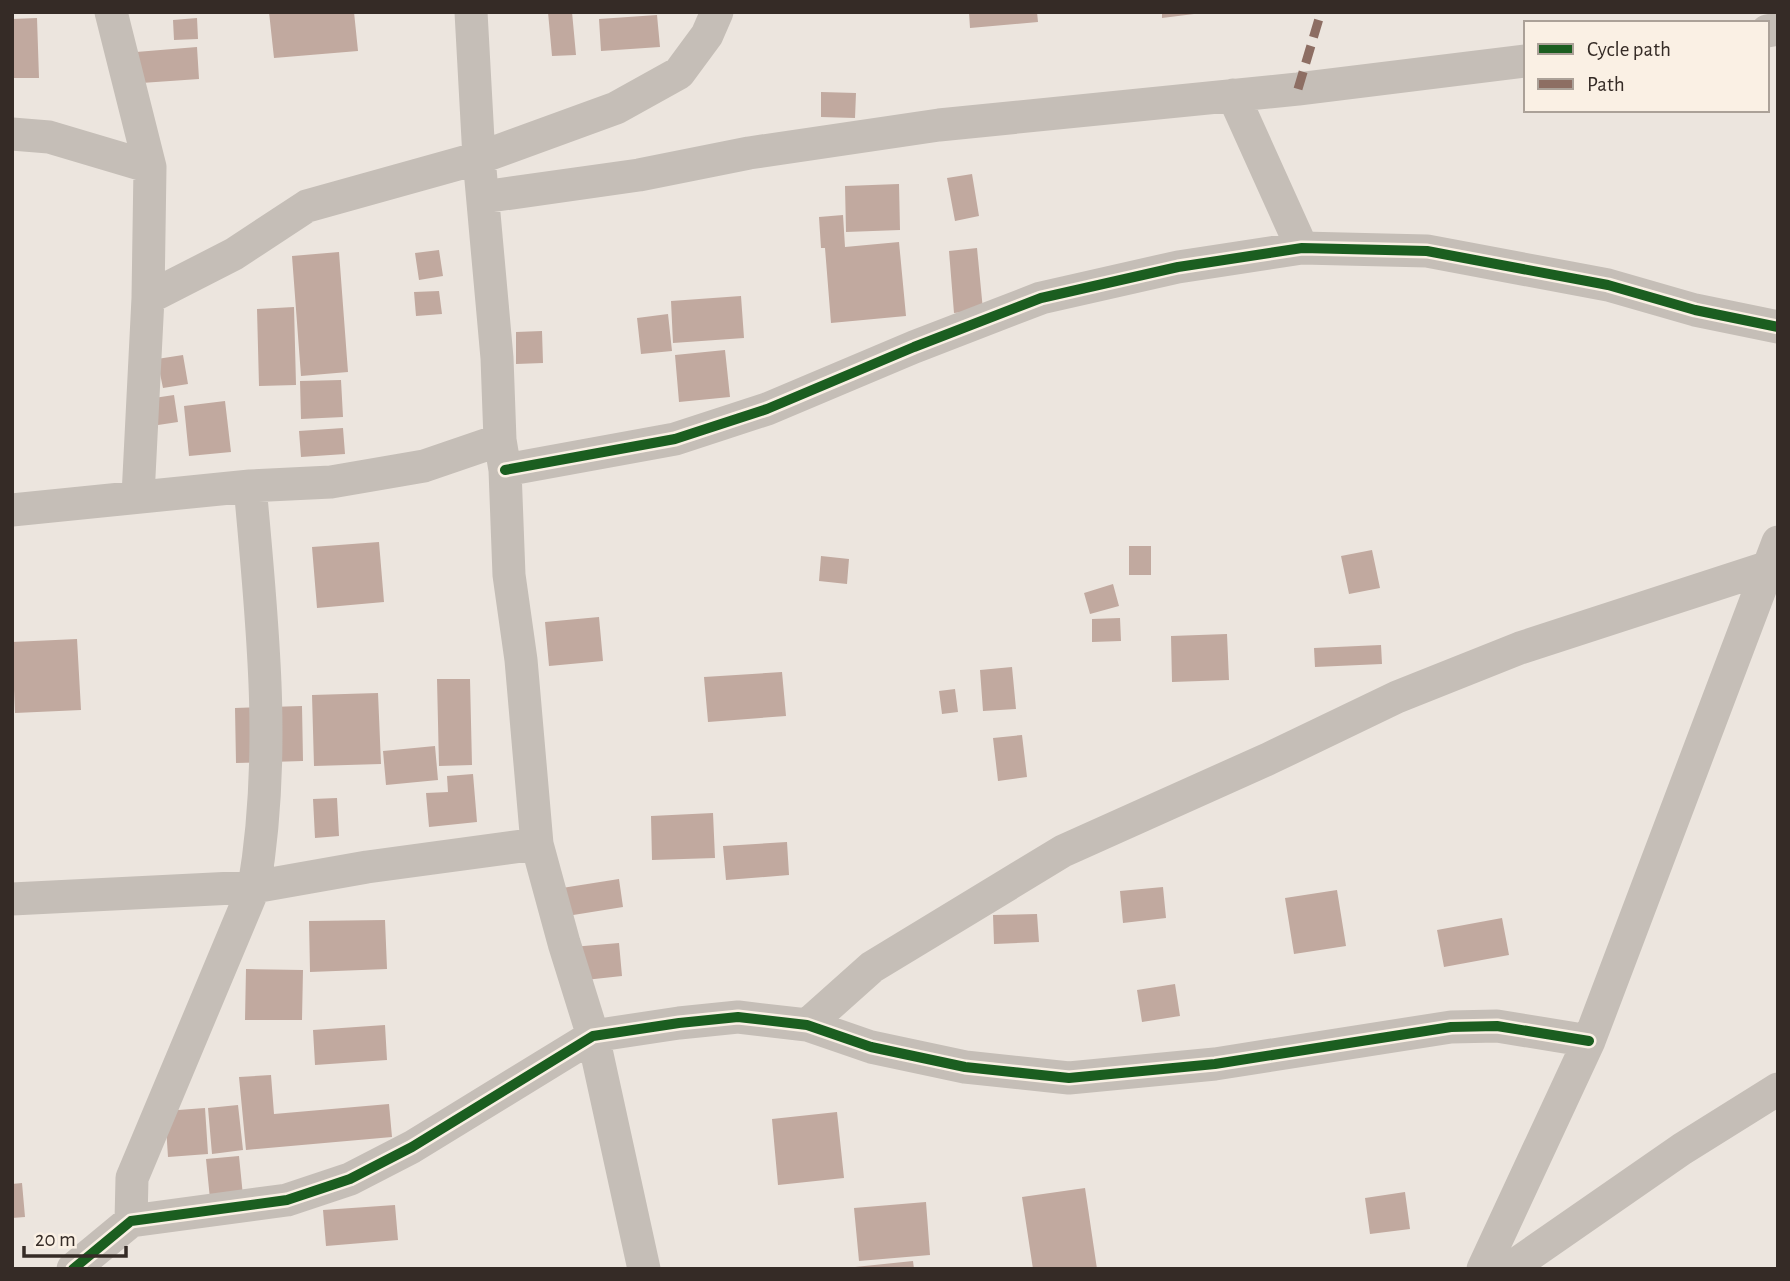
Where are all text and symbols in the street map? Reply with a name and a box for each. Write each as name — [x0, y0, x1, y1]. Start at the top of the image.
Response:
legend — [1524, 21, 1769, 112]
text: Cycle path — [1587, 39, 1671, 60]
text: Path — [1587, 74, 1625, 95]
scale bar — [24, 1214, 126, 1258]
text: 20 m — [35, 1229, 76, 1250]

